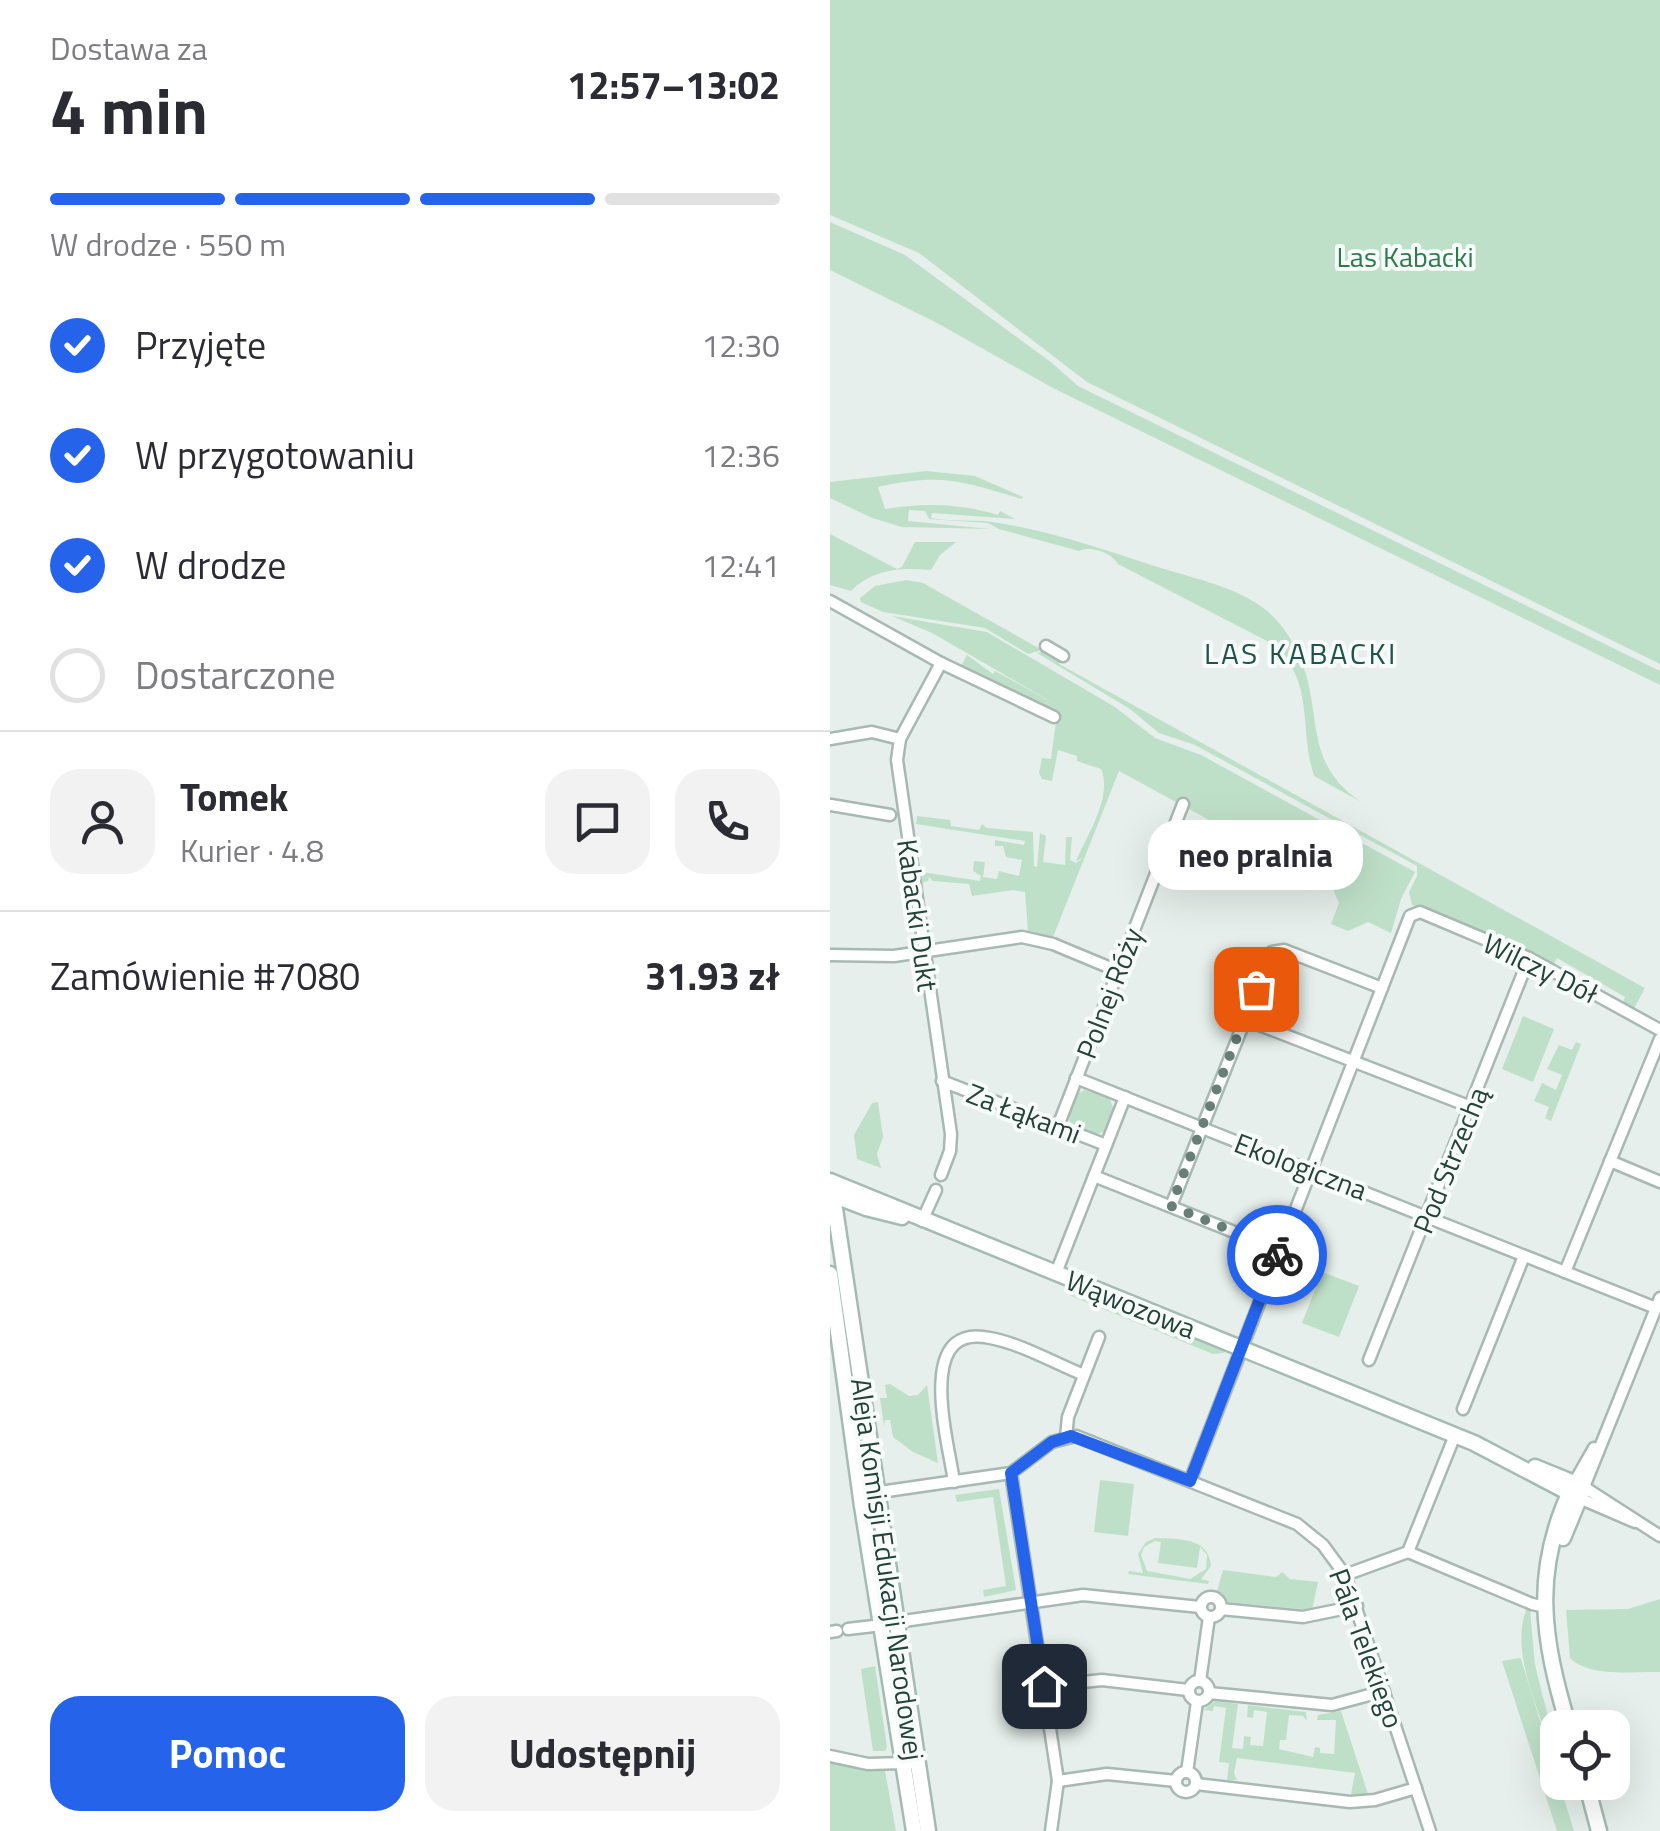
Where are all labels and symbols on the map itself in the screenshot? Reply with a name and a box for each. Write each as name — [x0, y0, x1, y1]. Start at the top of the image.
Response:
park label: Las Kabacki — [1336, 235, 1474, 278]
district label: LAS KABACKI — [1204, 630, 1398, 676]
callout: neo pralnia — [1148, 819, 1364, 889]
street label: Kabacki Dukt — [886, 836, 950, 994]
street label: Polnej Róży — [1064, 921, 1154, 1065]
street label: Wilczy Dół — [1476, 922, 1606, 1015]
pin — [1214, 947, 1299, 1032]
street label: Za Łąkami — [960, 1071, 1088, 1155]
street label: Pod Strzechą — [1401, 1080, 1499, 1240]
street label: Ekologiczna — [1228, 1121, 1374, 1211]
courier — [1227, 1205, 1327, 1305]
street label: Wąwozowa — [1060, 1258, 1202, 1350]
street label: Aleja Komisji Edukacji Narodowej — [840, 1375, 936, 1763]
street label: Pála Telekiego — [1318, 1562, 1416, 1734]
pin — [1002, 1644, 1087, 1729]

